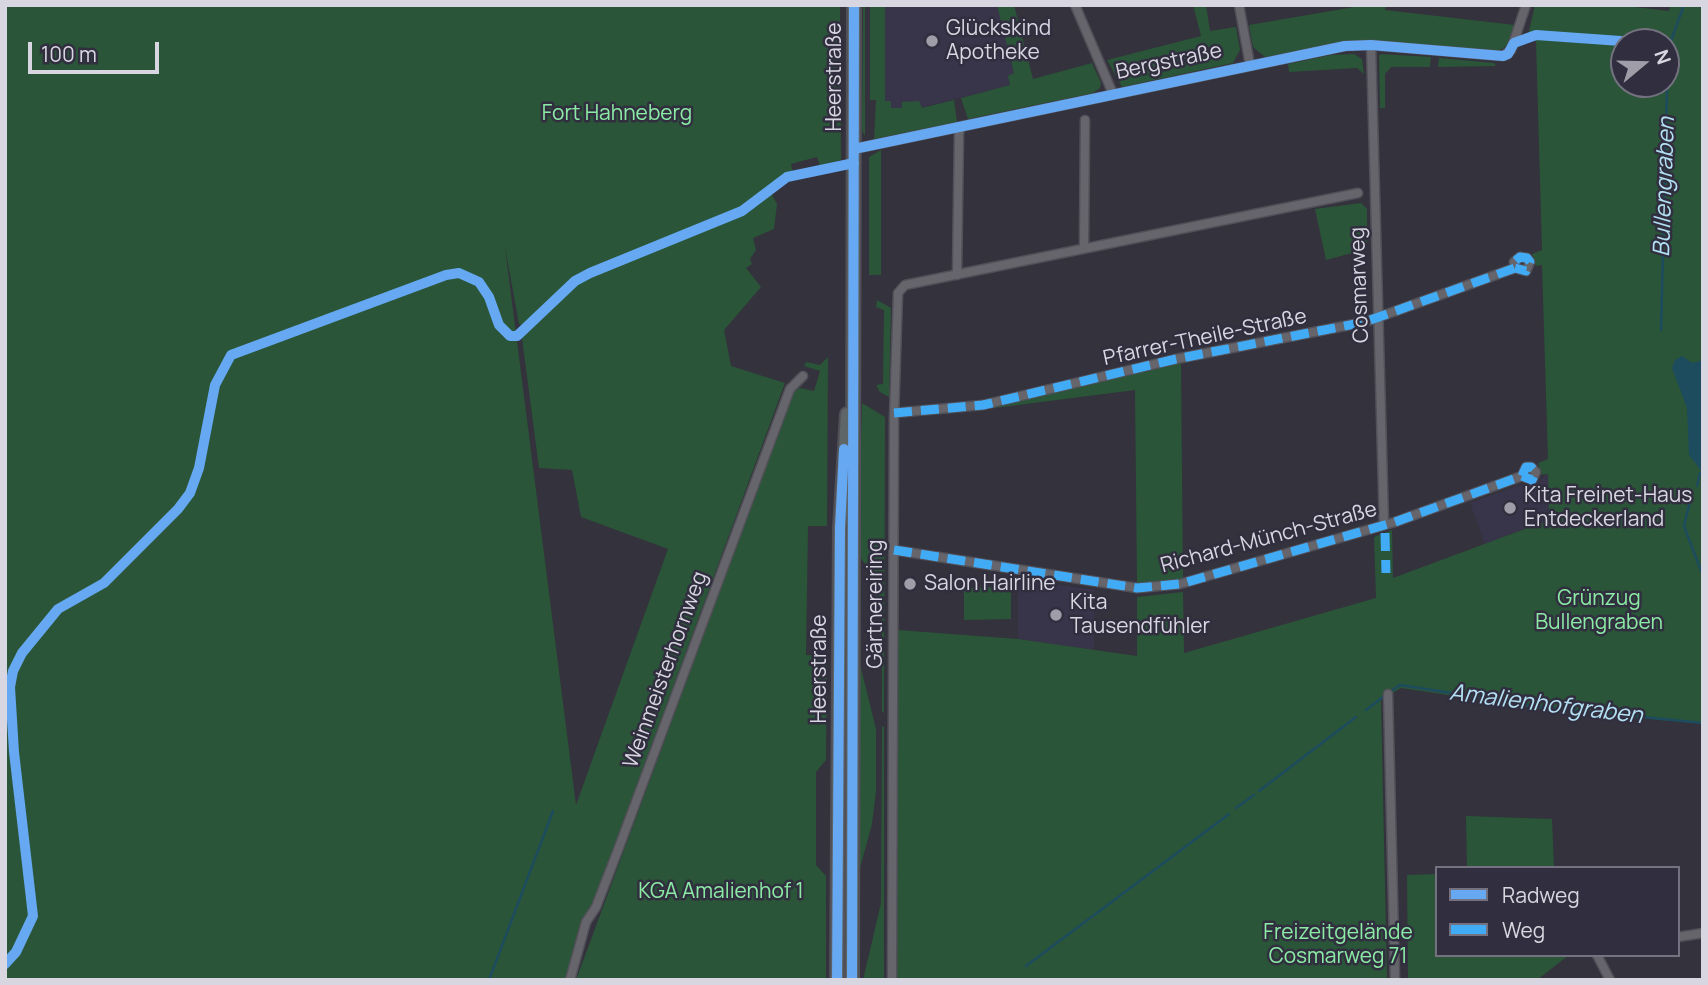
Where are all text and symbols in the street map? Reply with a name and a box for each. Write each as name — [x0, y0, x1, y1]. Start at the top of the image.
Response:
place label: Glückskind Apotheke — [946, 16, 1051, 66]
street label: Heerstraße — [822, 22, 848, 132]
scale bar — [32, 28, 163, 72]
north arrow — [1610, 28, 1680, 98]
marker: Glückskind Apotheke — [924, 33, 940, 49]
street label: Bergstraße — [1114, 38, 1224, 86]
text: 100 m — [41, 40, 97, 68]
text: N — [1648, 46, 1677, 68]
park label: Fort Hahneberg — [542, 101, 692, 127]
water label: Bullengraben — [1649, 117, 1681, 257]
street label: Cosmarweg — [1345, 227, 1375, 343]
street label: Pfarrer-Theile-Straße — [1101, 304, 1309, 372]
place label: Kita Freinet-Haus Entdeckerland — [1524, 483, 1692, 533]
street label: Richard-Münch-Straße — [1158, 497, 1380, 579]
marker: Kita Freinet-Haus Entdeckerland — [1502, 500, 1518, 516]
street label: Gärtnereiring — [863, 539, 889, 669]
street label: Weinmeisterhornweg — [619, 568, 713, 772]
place label: Salon Hairline — [924, 571, 1056, 597]
marker: Salon Hairline — [902, 576, 918, 592]
park label: Grünzug Bullengraben — [1535, 586, 1663, 636]
place label: Kita Tausendfühler — [1070, 590, 1210, 640]
marker: Kita Tausendfühler — [1048, 607, 1064, 623]
street label: Heerstraße — [807, 614, 833, 724]
water label: Amalienhofgraben — [1448, 679, 1644, 731]
legend — [1435, 866, 1680, 957]
park label: KGA Amalienhof 1 — [638, 879, 804, 905]
text: Radweg — [1502, 881, 1580, 909]
text: Weg — [1502, 916, 1545, 944]
park label: Freizeitgelände Cosmarweg 71 — [1263, 920, 1413, 970]

